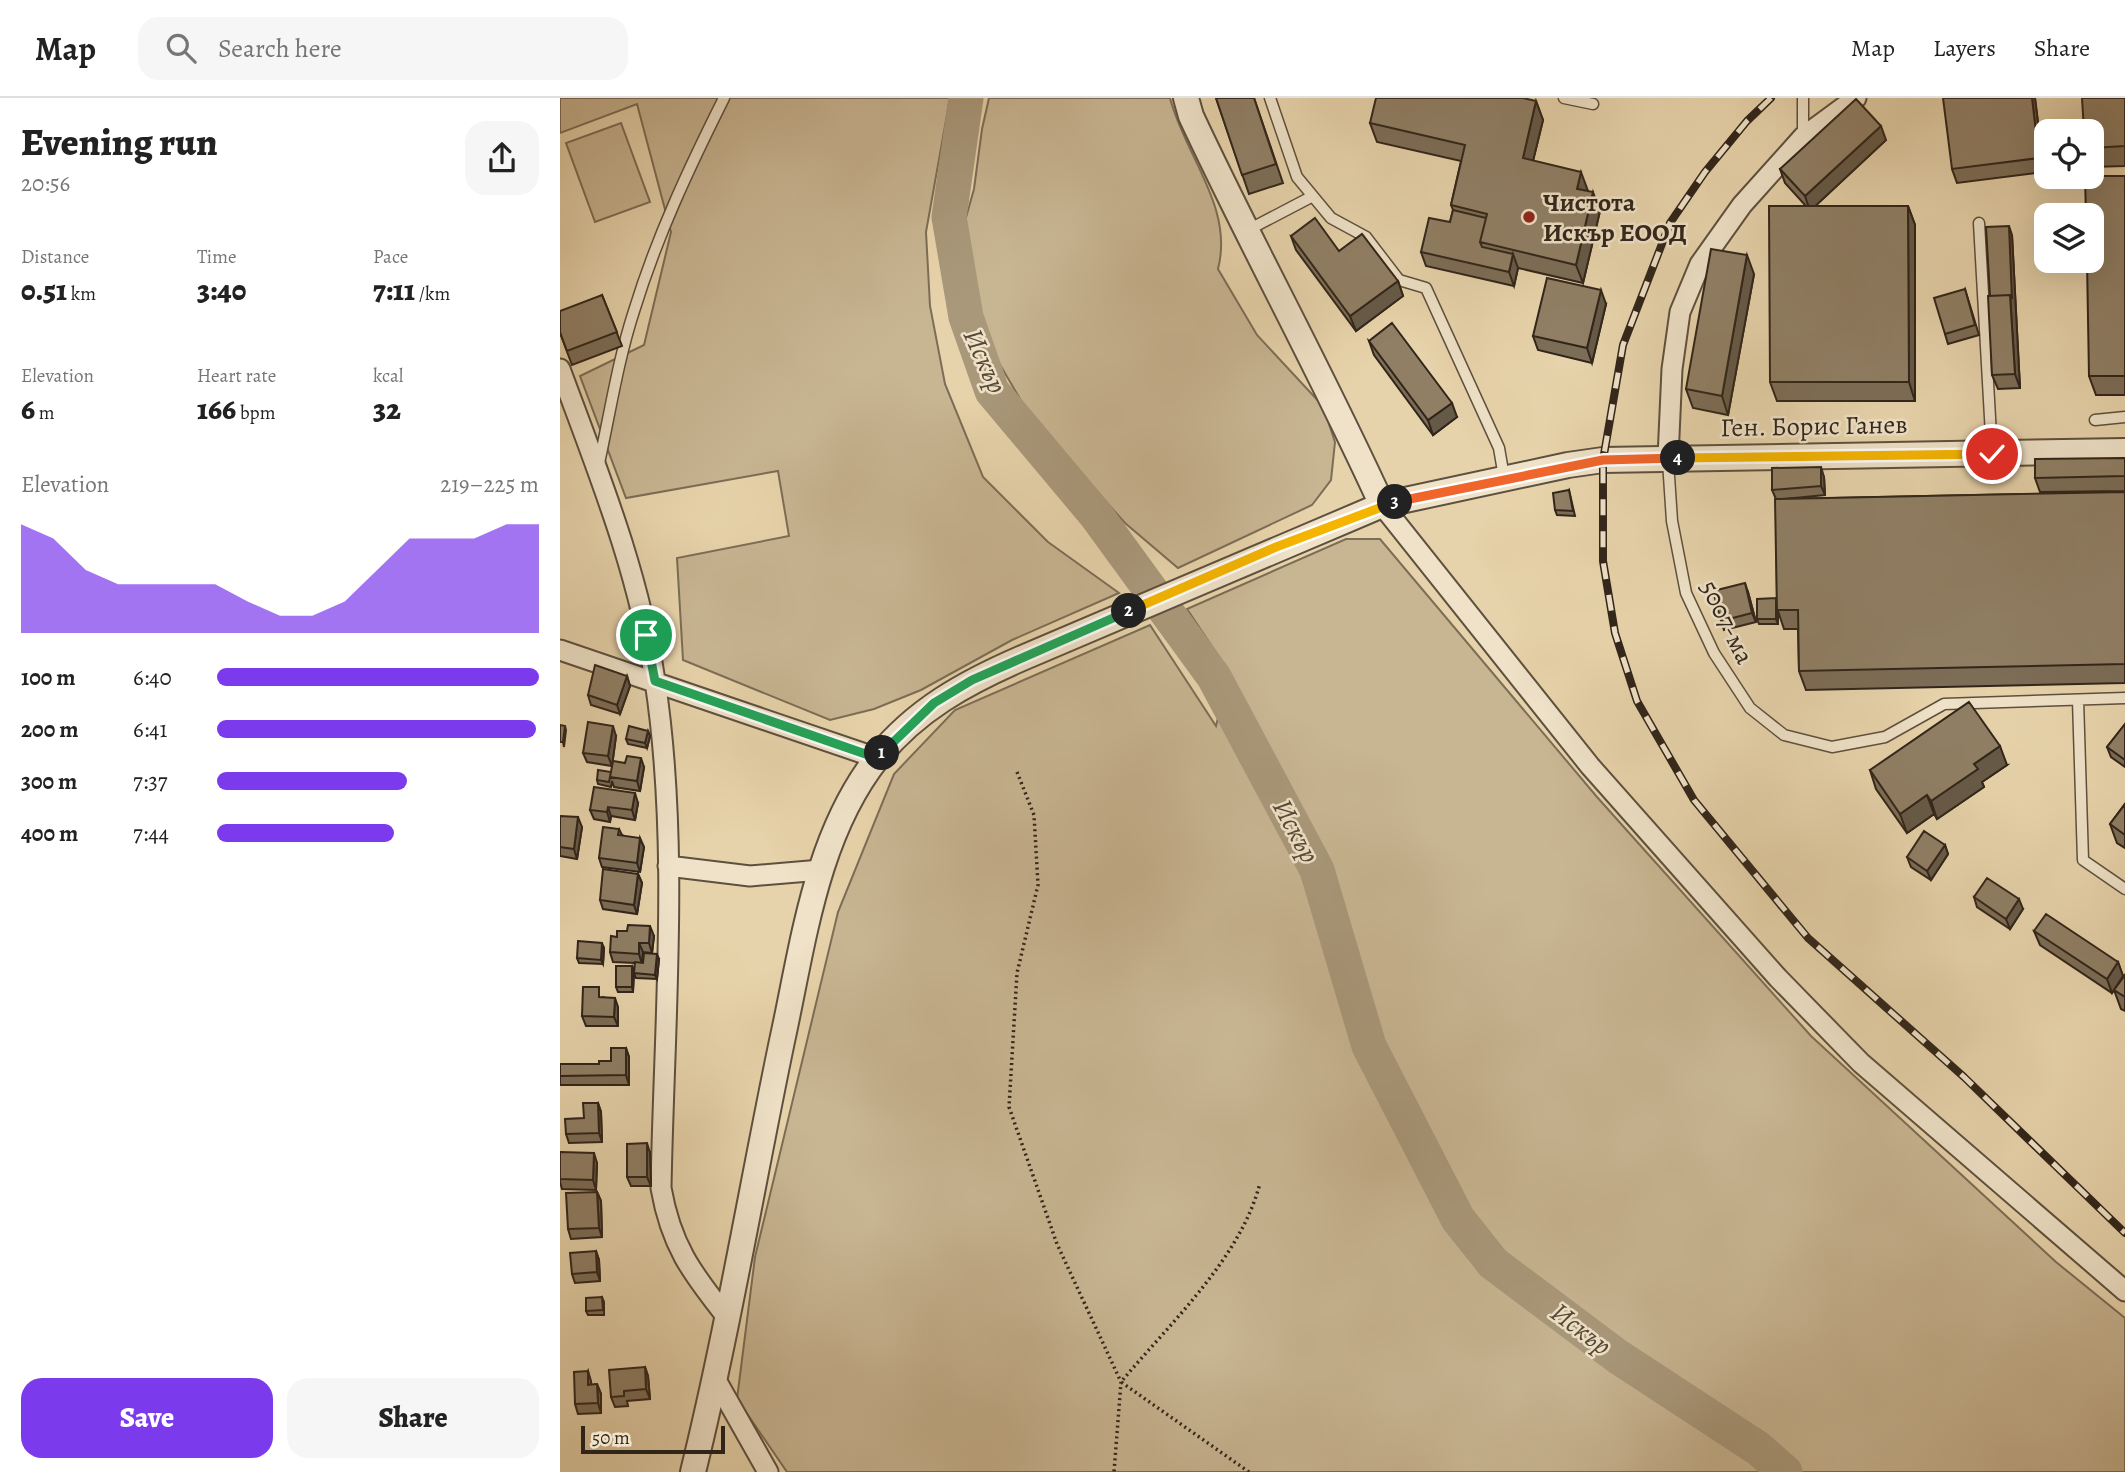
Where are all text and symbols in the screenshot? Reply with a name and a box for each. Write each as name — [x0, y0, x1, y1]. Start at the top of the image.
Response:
search box — [138, 17, 628, 80]
text: Map — [35, 26, 96, 71]
icon: search — [162, 29, 200, 67]
text: Search here — [218, 31, 342, 66]
text: Map — [1851, 32, 1895, 64]
text: Layers — [1933, 32, 1996, 64]
text: Share — [2034, 32, 2090, 64]
text: Evening run — [21, 116, 218, 168]
map controls — [2034, 119, 2104, 273]
button: locate — [2034, 119, 2104, 189]
button: share — [465, 121, 539, 195]
text: 20:56 — [21, 168, 70, 199]
place label: Чистота Искър ЕООД — [1543, 185, 1687, 250]
button: layers — [2034, 203, 2104, 273]
marker: Чистота Искър ЕООД — [1521, 209, 1537, 225]
text: Distance — [21, 244, 89, 270]
text: Time — [197, 244, 236, 270]
text: Pace — [373, 244, 408, 270]
text: 0.51 — [21, 270, 67, 310]
text: 3:40 — [197, 270, 246, 310]
text: 7:11 — [373, 270, 415, 310]
text: km — [67, 281, 96, 307]
text: /km — [415, 281, 450, 307]
water label: Искър — [954, 323, 1016, 399]
text: Elevation — [21, 363, 94, 389]
text: Heart rate — [197, 363, 276, 389]
text: kcal — [373, 363, 403, 389]
text: 6 — [21, 389, 35, 429]
text: 166 — [197, 389, 236, 429]
text: 32 — [373, 389, 401, 429]
text: m — [35, 400, 55, 426]
text: bpm — [236, 400, 275, 426]
street label: Ген. Борис Ганев — [1720, 407, 1908, 445]
pin — [1962, 424, 2022, 484]
icon: check — [1973, 435, 2011, 473]
pin: 4 — [1660, 440, 1696, 476]
text: 4 — [1673, 444, 1682, 470]
text: Elevation — [21, 469, 109, 500]
text: 219–225 m — [440, 469, 539, 500]
pin: 3 — [1378, 484, 1412, 520]
text: 3 — [1390, 488, 1399, 514]
street label: 5007-ма — [1692, 574, 1762, 670]
pin: 2 — [1112, 594, 1146, 628]
text: 2 — [1124, 597, 1133, 623]
pin — [616, 605, 676, 665]
icon: arrive — [627, 616, 665, 654]
text: 100 m — [21, 662, 76, 693]
text: 6:40 — [133, 662, 172, 693]
text: 200 m — [21, 714, 79, 745]
text: 6:41 — [133, 714, 167, 745]
pin: 1 — [864, 736, 900, 770]
text: 1 — [878, 739, 885, 765]
text: 300 m — [21, 766, 77, 797]
text: 7:37 — [133, 766, 167, 797]
water label: Искър — [1263, 792, 1329, 870]
text: 400 m — [21, 818, 78, 849]
text: 7:44 — [133, 818, 169, 849]
water label: Искър — [1543, 1294, 1619, 1364]
button: Save — [21, 1378, 273, 1458]
button: Share — [287, 1378, 539, 1458]
scale bar — [581, 1423, 724, 1455]
text: 50 m — [592, 1425, 630, 1451]

